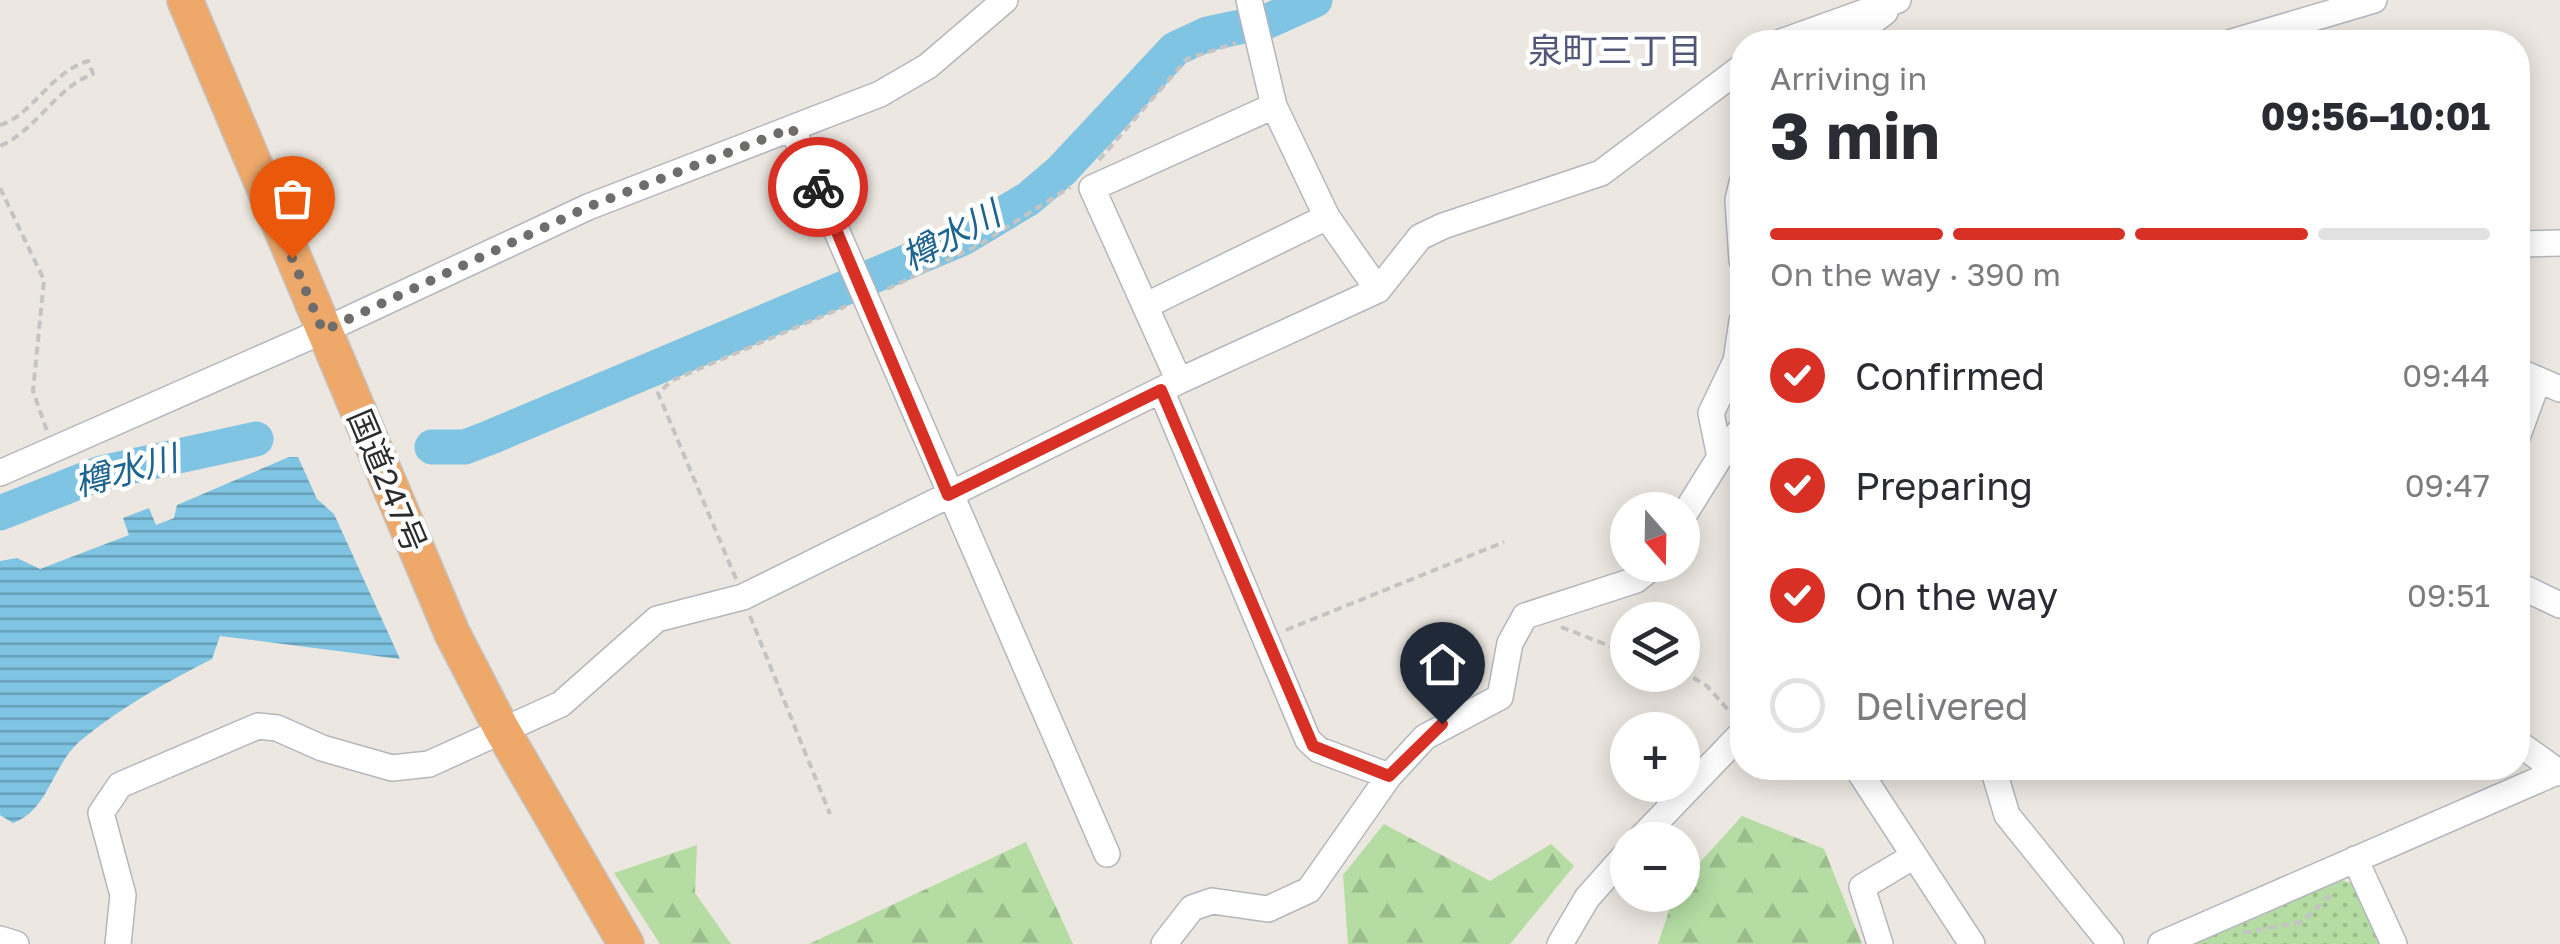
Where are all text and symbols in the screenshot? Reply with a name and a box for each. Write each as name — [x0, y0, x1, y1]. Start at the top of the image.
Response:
district label: 泉町三丁目 — [1527, 29, 1703, 71]
text: Arriving in — [1770, 59, 1927, 97]
text: 09:56–10:01 — [2261, 93, 2490, 138]
text: 3 min — [1770, 95, 1940, 173]
courier — [768, 137, 868, 237]
pin — [250, 156, 335, 259]
icon: bike — [791, 160, 846, 215]
icon: bag — [265, 171, 320, 226]
water label: 樽水川 — [894, 190, 1010, 278]
text: On the way · 390 m — [1770, 255, 2061, 293]
icon: check — [1770, 348, 1825, 403]
text: Confirmed — [1855, 353, 2045, 398]
text: 09:44 — [2402, 356, 2490, 394]
street label: 国道247号 — [341, 404, 435, 558]
water label: 樽水川 — [70, 435, 186, 504]
icon: check — [1770, 458, 1825, 513]
text: Preparing — [1855, 463, 2033, 508]
text: 09:47 — [2405, 466, 2490, 504]
north arrow — [1610, 492, 1700, 582]
map controls — [1610, 492, 1700, 912]
icon: check — [1770, 568, 1825, 623]
text: On the way — [1855, 573, 2058, 618]
text: 09:51 — [2407, 576, 2490, 614]
button: layers — [1610, 602, 1700, 692]
pin — [1400, 622, 1485, 725]
icon: home — [1415, 637, 1470, 692]
text: Delivered — [1855, 683, 2028, 728]
button: + — [1610, 712, 1700, 802]
button: − — [1610, 822, 1700, 912]

